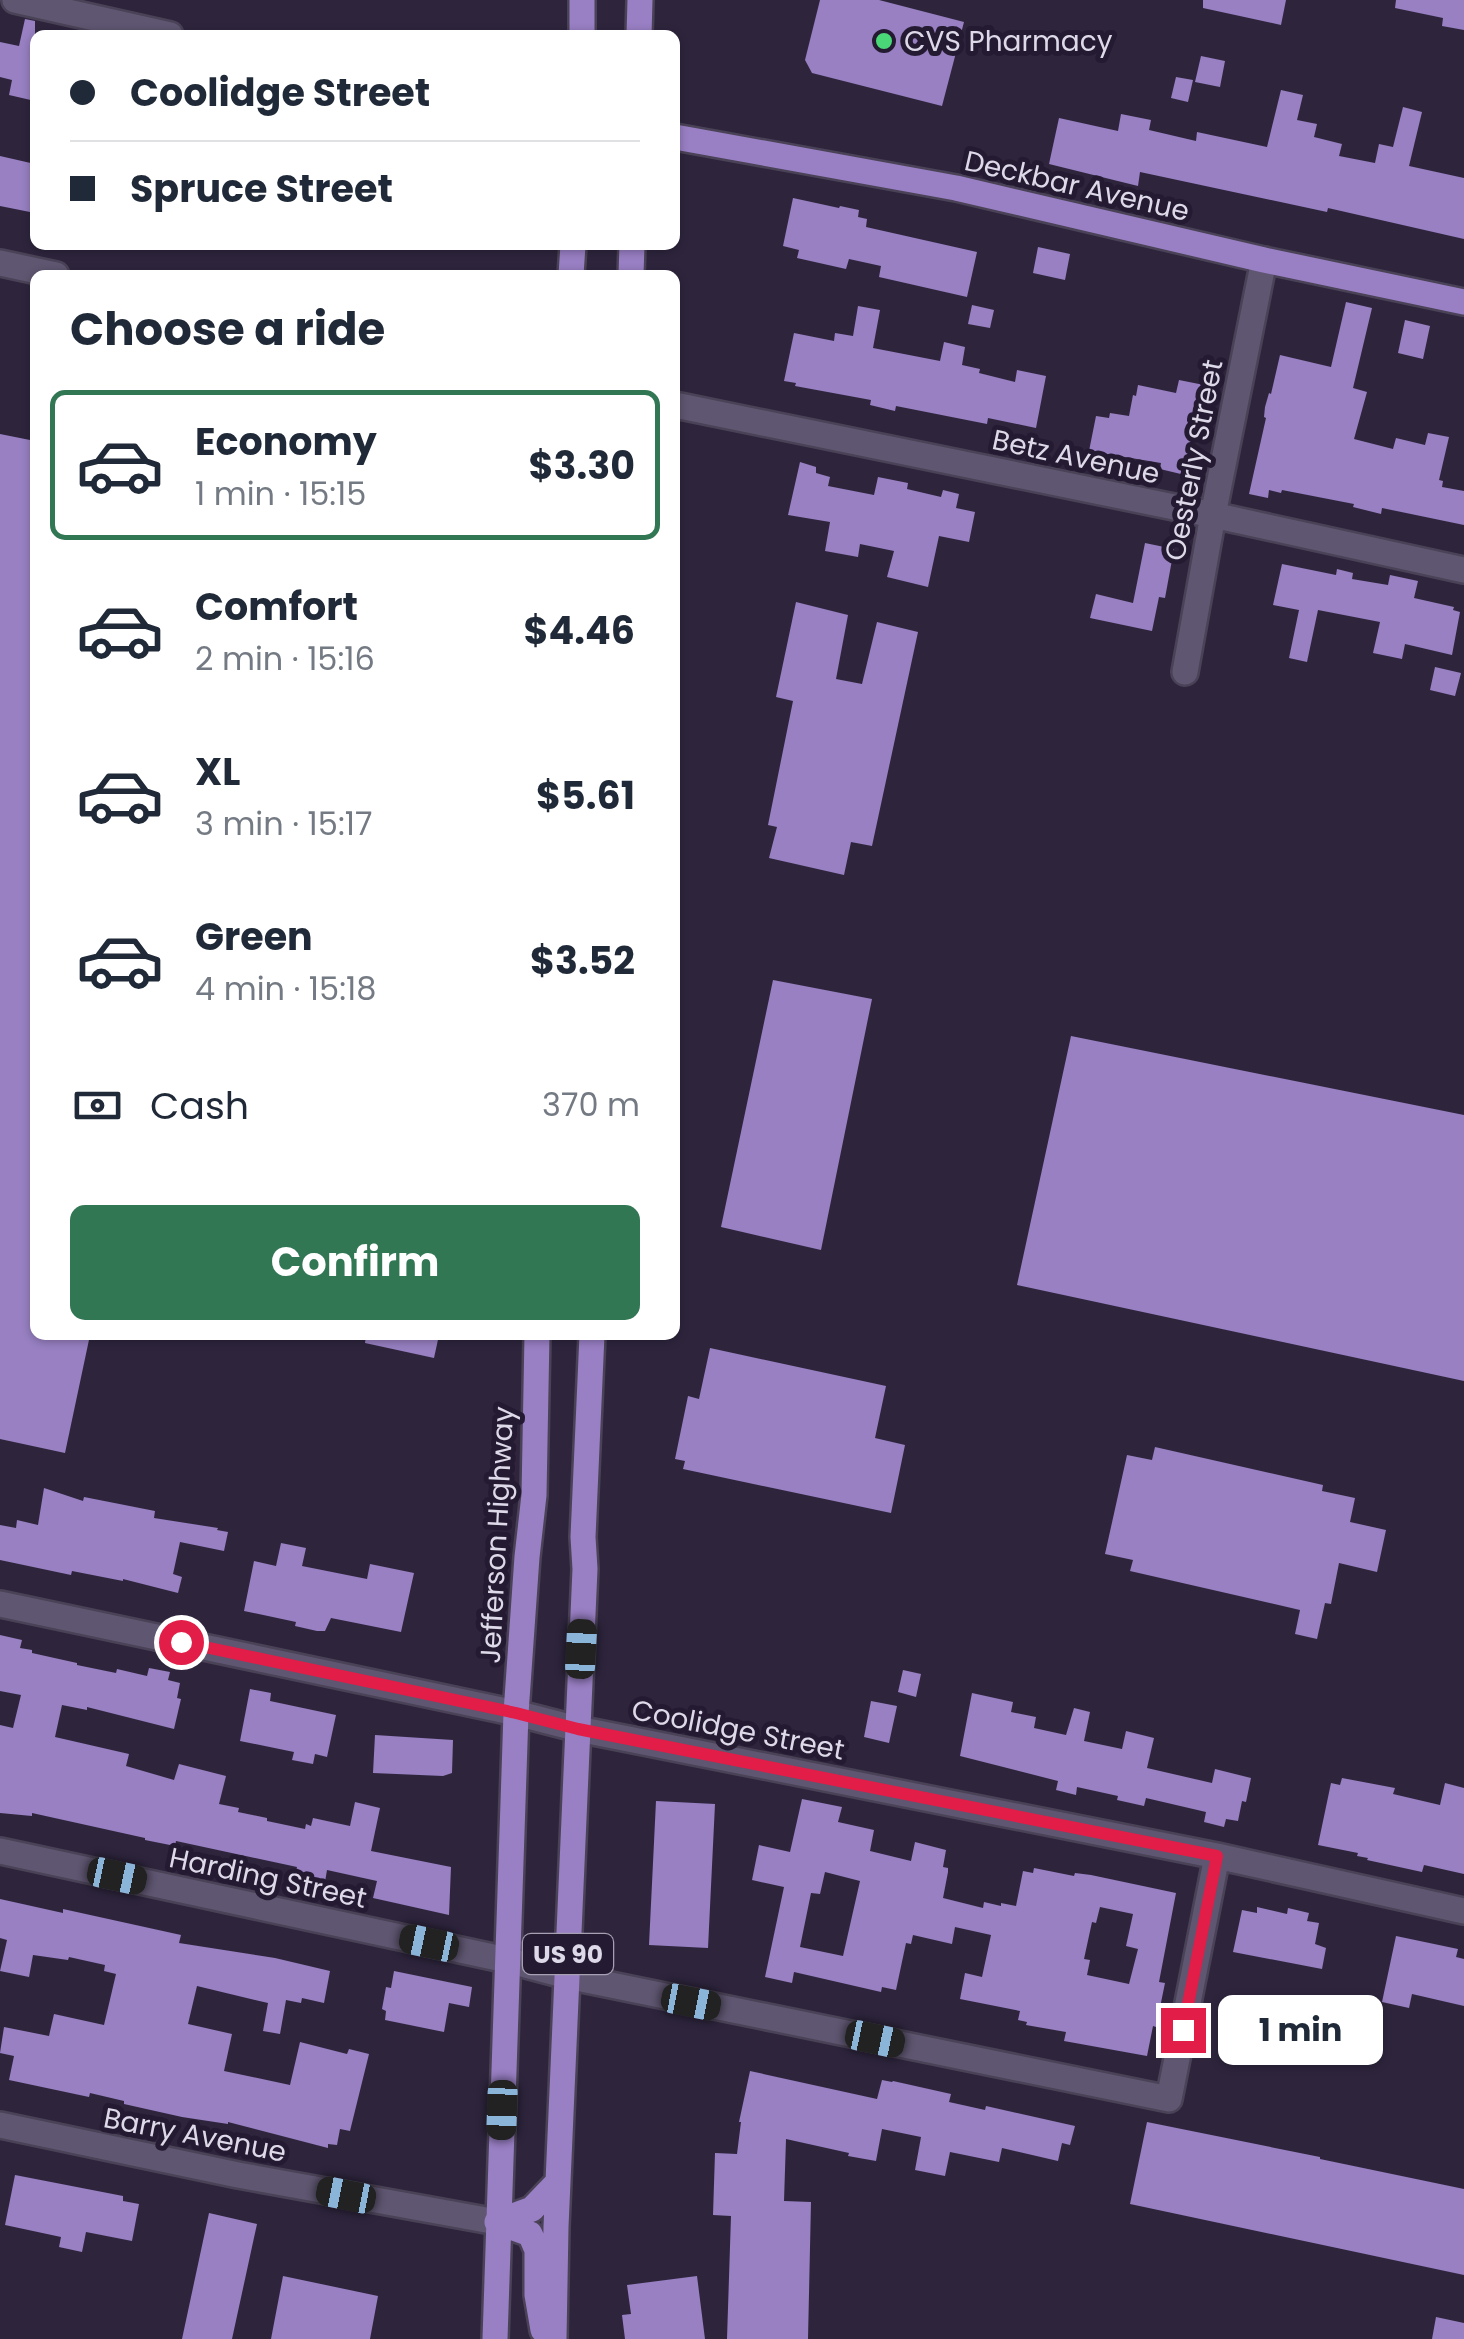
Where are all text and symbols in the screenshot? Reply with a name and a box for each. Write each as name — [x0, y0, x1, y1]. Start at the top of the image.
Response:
place label: CVS Pharmacy — [904, 22, 1113, 61]
marker: CVS Pharmacy — [873, 30, 895, 52]
text: Coolidge Street — [130, 66, 430, 119]
street label: Deckbar Avenue — [961, 141, 1193, 231]
text: Spruce Street — [130, 162, 393, 215]
text: Choose a ride — [70, 298, 385, 361]
street label: Oesterly Street — [1155, 356, 1233, 564]
text: Economy — [195, 415, 377, 468]
icon: car — [75, 420, 165, 510]
street label: Betz Avenue — [989, 420, 1163, 494]
text: $3.30 — [529, 439, 635, 492]
text: 1 min · 15:15 — [195, 471, 366, 516]
text: Comfort — [195, 580, 358, 633]
icon: car — [75, 585, 165, 675]
text: $4.46 — [524, 604, 635, 657]
text: 2 min · 15:16 — [195, 636, 375, 681]
text: XL — [195, 745, 240, 798]
icon: car — [75, 750, 165, 840]
text: $5.61 — [536, 769, 635, 822]
text: 3 min · 15:17 — [195, 801, 372, 846]
text: Green — [195, 910, 313, 963]
icon: car — [75, 915, 165, 1005]
text: $3.52 — [530, 934, 635, 987]
text: 4 min · 15:18 — [195, 966, 376, 1011]
icon: cash — [70, 1078, 125, 1133]
text: Cash — [150, 1079, 249, 1132]
text: 370 m — [542, 1082, 640, 1127]
button: Confirm — [70, 1205, 640, 1320]
street label: Jefferson Highway — [471, 1405, 523, 1664]
car — [564, 1618, 598, 1680]
route start — [159, 1620, 204, 1665]
street label: Coolidge Street — [628, 1690, 848, 1770]
street label: Harding Street — [166, 1838, 370, 1918]
car — [85, 1855, 149, 1897]
car — [397, 1922, 461, 1964]
road number: US 90 — [523, 1934, 613, 1974]
car — [659, 1982, 723, 2022]
callout: 1 min — [1218, 1995, 1383, 2065]
text: 1 min — [1259, 2007, 1342, 2052]
route end — [1161, 2008, 1206, 2053]
car — [843, 2018, 907, 2060]
car — [486, 2079, 518, 2141]
street label: Barry Avenue — [100, 2098, 290, 2172]
car — [314, 2175, 378, 2215]

